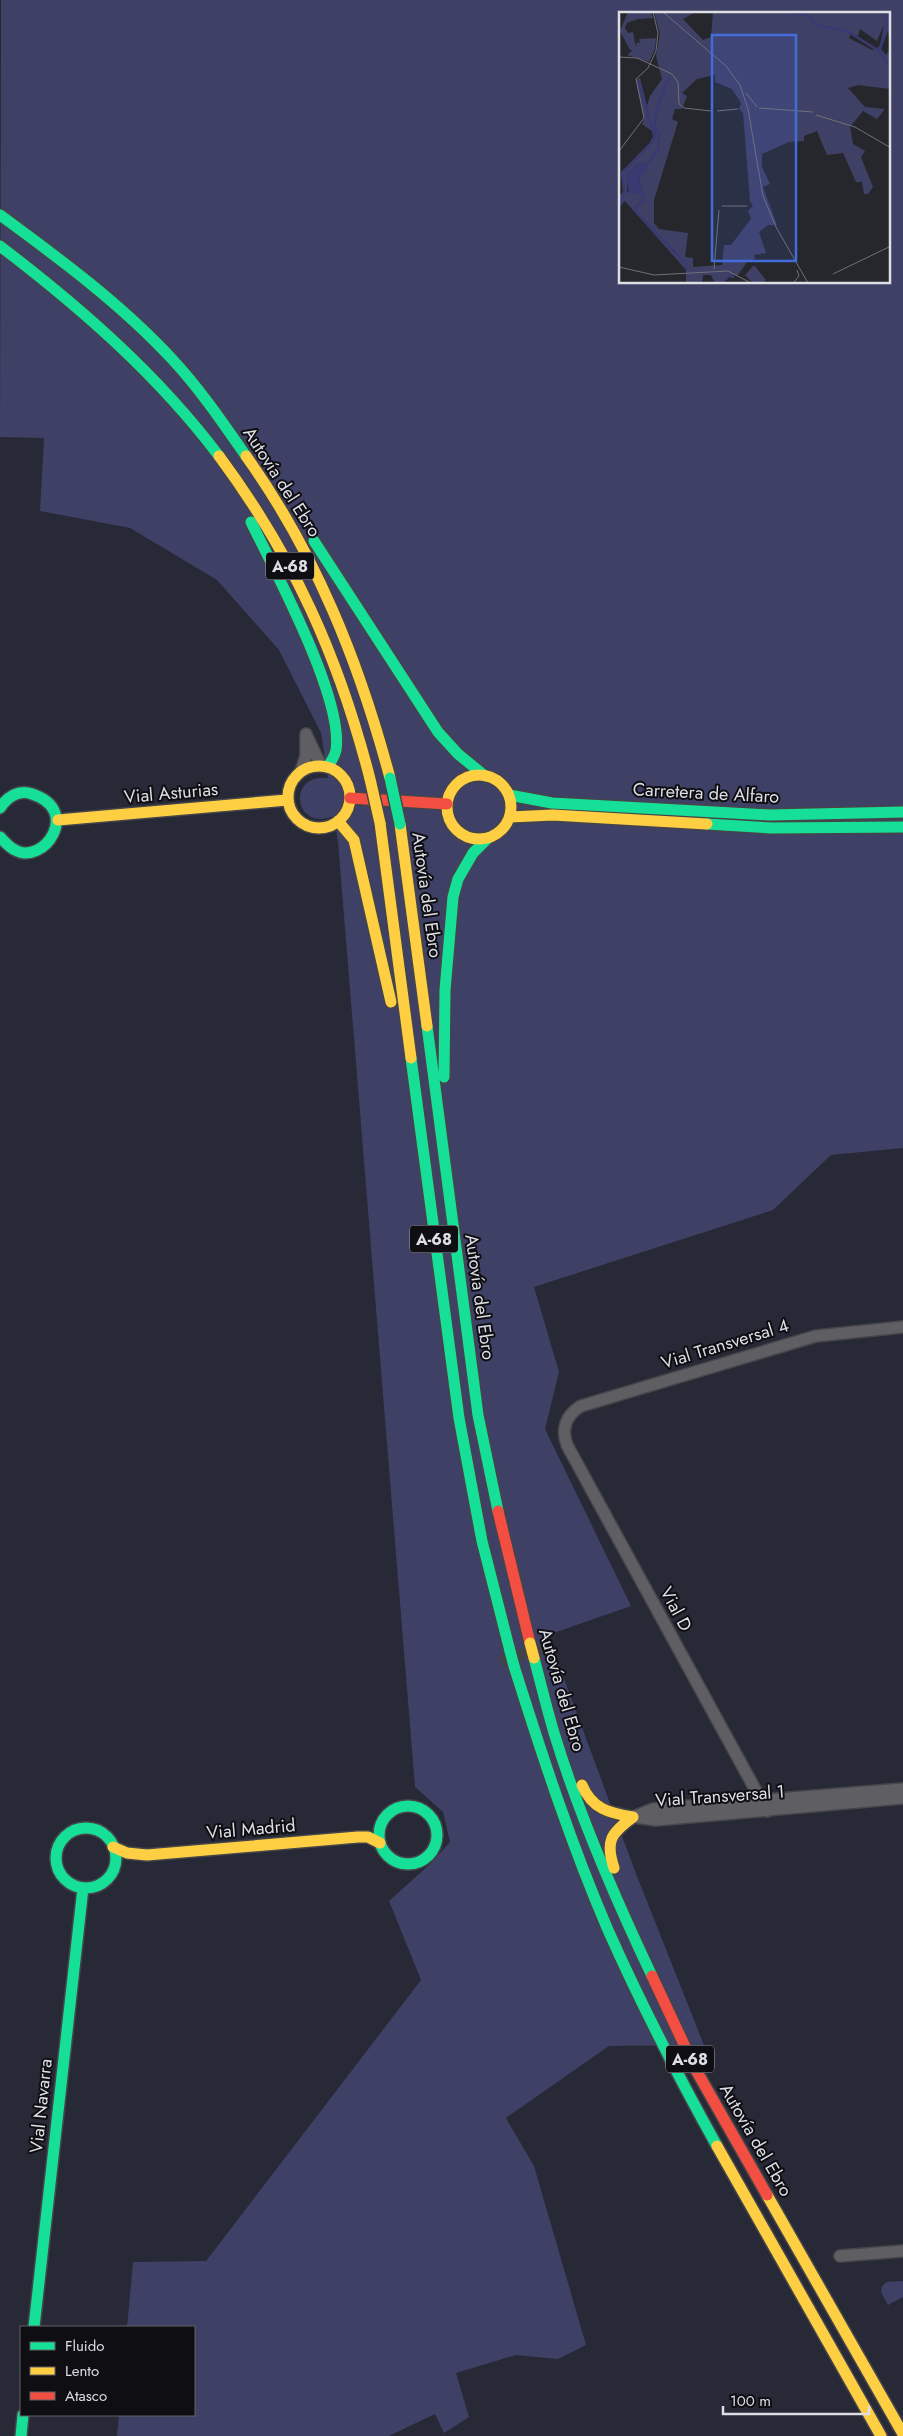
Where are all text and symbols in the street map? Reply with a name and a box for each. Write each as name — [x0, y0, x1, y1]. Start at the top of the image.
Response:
inset map — [619, 12, 890, 284]
street label: Autovía del Ebro — [237, 422, 327, 542]
road number: A-68 — [266, 552, 314, 580]
street label: Vial Asturias — [123, 776, 219, 810]
street label: Carretera de Alfaro — [632, 776, 780, 810]
street label: Autovía del Ebro — [405, 831, 449, 960]
road number: A-68 — [410, 1226, 458, 1252]
street label: Autovía del Ebro — [458, 1233, 502, 1362]
street label: Vial Transversal 4 — [658, 1312, 792, 1376]
street label: Vial D — [653, 1582, 699, 1636]
street label: Autovía del Ebro — [532, 1626, 592, 1755]
street label: Vial Transversal 1 — [654, 1779, 786, 1813]
street label: Vial Madrid — [205, 1812, 297, 1846]
road number: A-68 — [666, 2046, 714, 2072]
street label: Vial Navarra — [23, 2057, 59, 2155]
street label: Autovía del Ebro — [713, 2079, 799, 2201]
legend — [20, 2326, 195, 2416]
text: Fluido — [65, 2335, 104, 2357]
text: Lento — [65, 2360, 99, 2382]
scale bar — [723, 2384, 869, 2416]
text: Atasco — [65, 2385, 107, 2407]
text: 100 m — [730, 2390, 771, 2412]

